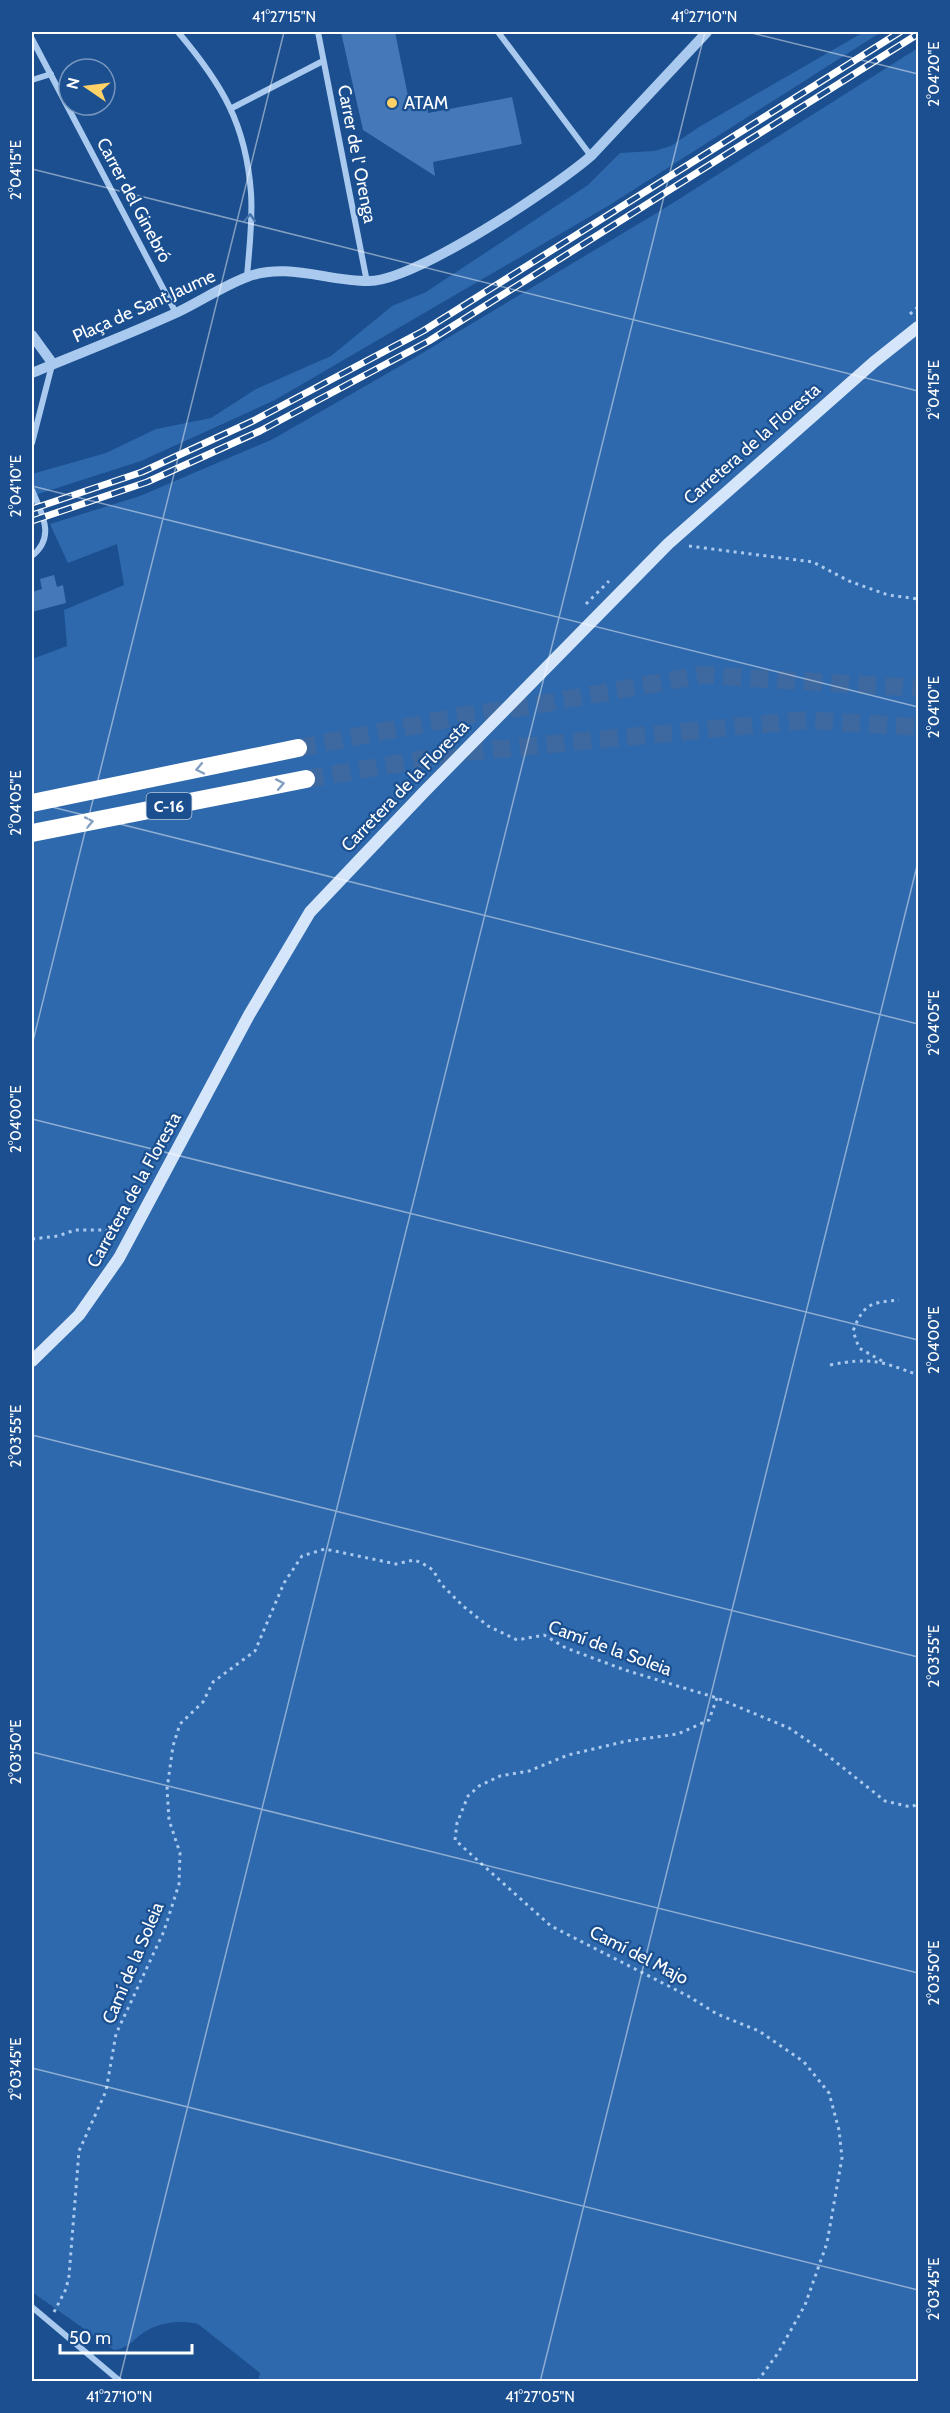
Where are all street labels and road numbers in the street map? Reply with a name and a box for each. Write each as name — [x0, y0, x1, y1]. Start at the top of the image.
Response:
street label: Carrer de l' Orenga — [333, 83, 381, 225]
street label: Carrer del Ginebró — [92, 134, 176, 266]
street label: Plaça de Sant Jaume — [69, 265, 219, 347]
street label: Carretera de la Floresta — [679, 378, 825, 509]
street label: Carretera de la Floresta — [337, 716, 474, 856]
road number: C-16 — [146, 793, 192, 819]
street label: Carretera de la Floresta — [82, 1108, 186, 1271]
street label: Camí de la Soleia — [545, 1615, 675, 1681]
street label: Camí de la Soleia — [98, 1899, 169, 2027]
street label: Camí del Majo — [586, 1921, 692, 1989]

